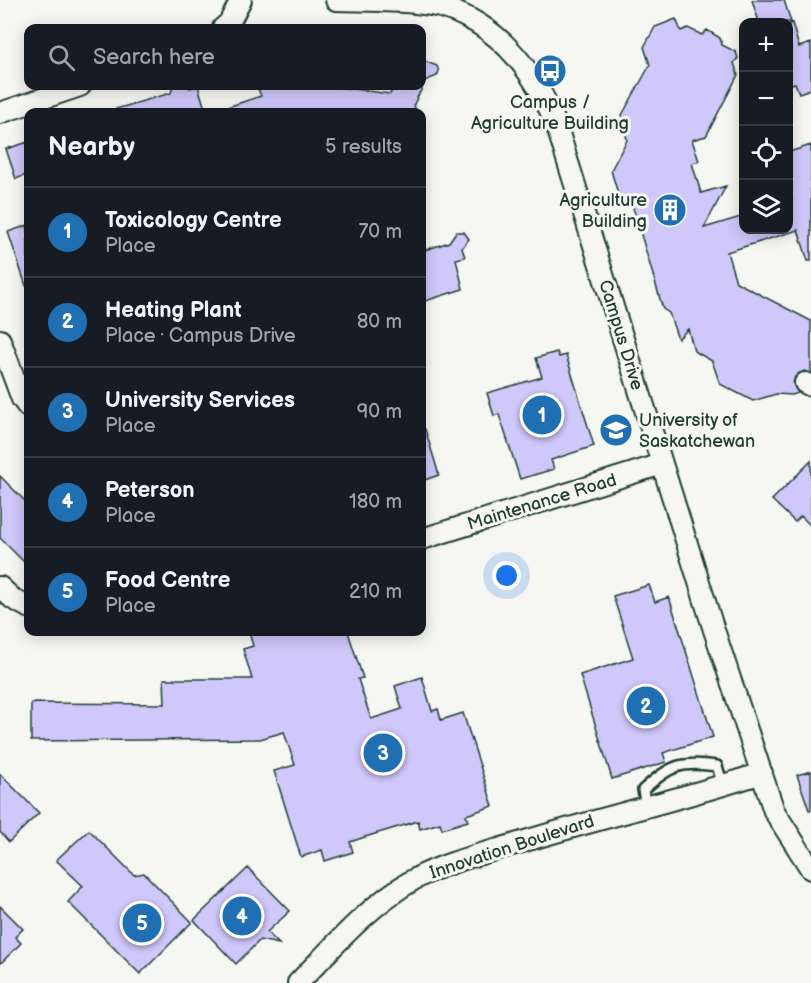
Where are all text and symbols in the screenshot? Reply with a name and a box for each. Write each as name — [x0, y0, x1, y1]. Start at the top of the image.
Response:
map controls — [739, 18, 793, 234]
button: + — [739, 18, 793, 72]
search box — [24, 24, 426, 90]
icon: search — [45, 41, 78, 74]
text: Search here — [93, 44, 215, 71]
bus stop icon: Campus / Agriculture Building — [532, 53, 568, 89]
button: − — [739, 72, 793, 126]
place label: Campus / Agriculture Building — [471, 92, 629, 134]
button: locate — [739, 126, 793, 180]
text: Nearby — [48, 132, 135, 163]
text: 5 results — [325, 135, 402, 159]
button: layers — [739, 180, 793, 234]
place label: Agriculture Building — [559, 190, 647, 232]
building icon: Agriculture Building — [652, 192, 688, 228]
text: Toxicology Centre — [105, 207, 282, 234]
text: 1 — [63, 220, 72, 244]
text: 70 m — [358, 220, 402, 244]
text: Place — [105, 234, 156, 258]
street label: Campus Drive — [594, 277, 648, 393]
text: Heating Plant — [105, 297, 242, 324]
text: 2 — [62, 310, 73, 334]
text: 80 m — [357, 310, 402, 334]
text: Place · Campus Drive — [105, 324, 296, 348]
text: University Services — [105, 387, 295, 414]
pin: 1 — [522, 392, 562, 438]
text: 3 — [62, 400, 73, 424]
text: 90 m — [357, 400, 402, 424]
place label: University of Saskatchewan — [639, 410, 755, 452]
school or university icon: University of Saskatchewan — [598, 412, 634, 448]
text: Place — [105, 414, 156, 438]
street label: Maintenance Road — [465, 469, 619, 535]
text: Peterson — [105, 477, 195, 504]
text: 4 — [62, 490, 73, 514]
text: 180 m — [349, 490, 402, 514]
text: Place — [105, 504, 156, 528]
your location — [492, 561, 521, 590]
text: Food Centre — [105, 567, 230, 594]
text: 5 — [62, 580, 73, 604]
text: 210 m — [349, 580, 402, 604]
text: Place — [105, 594, 156, 618]
pin: 2 — [626, 684, 666, 728]
pin: 3 — [364, 730, 403, 776]
street label: Innovation Boulevard — [427, 811, 597, 883]
pin: 4 — [222, 894, 262, 938]
pin: 5 — [122, 900, 162, 946]

